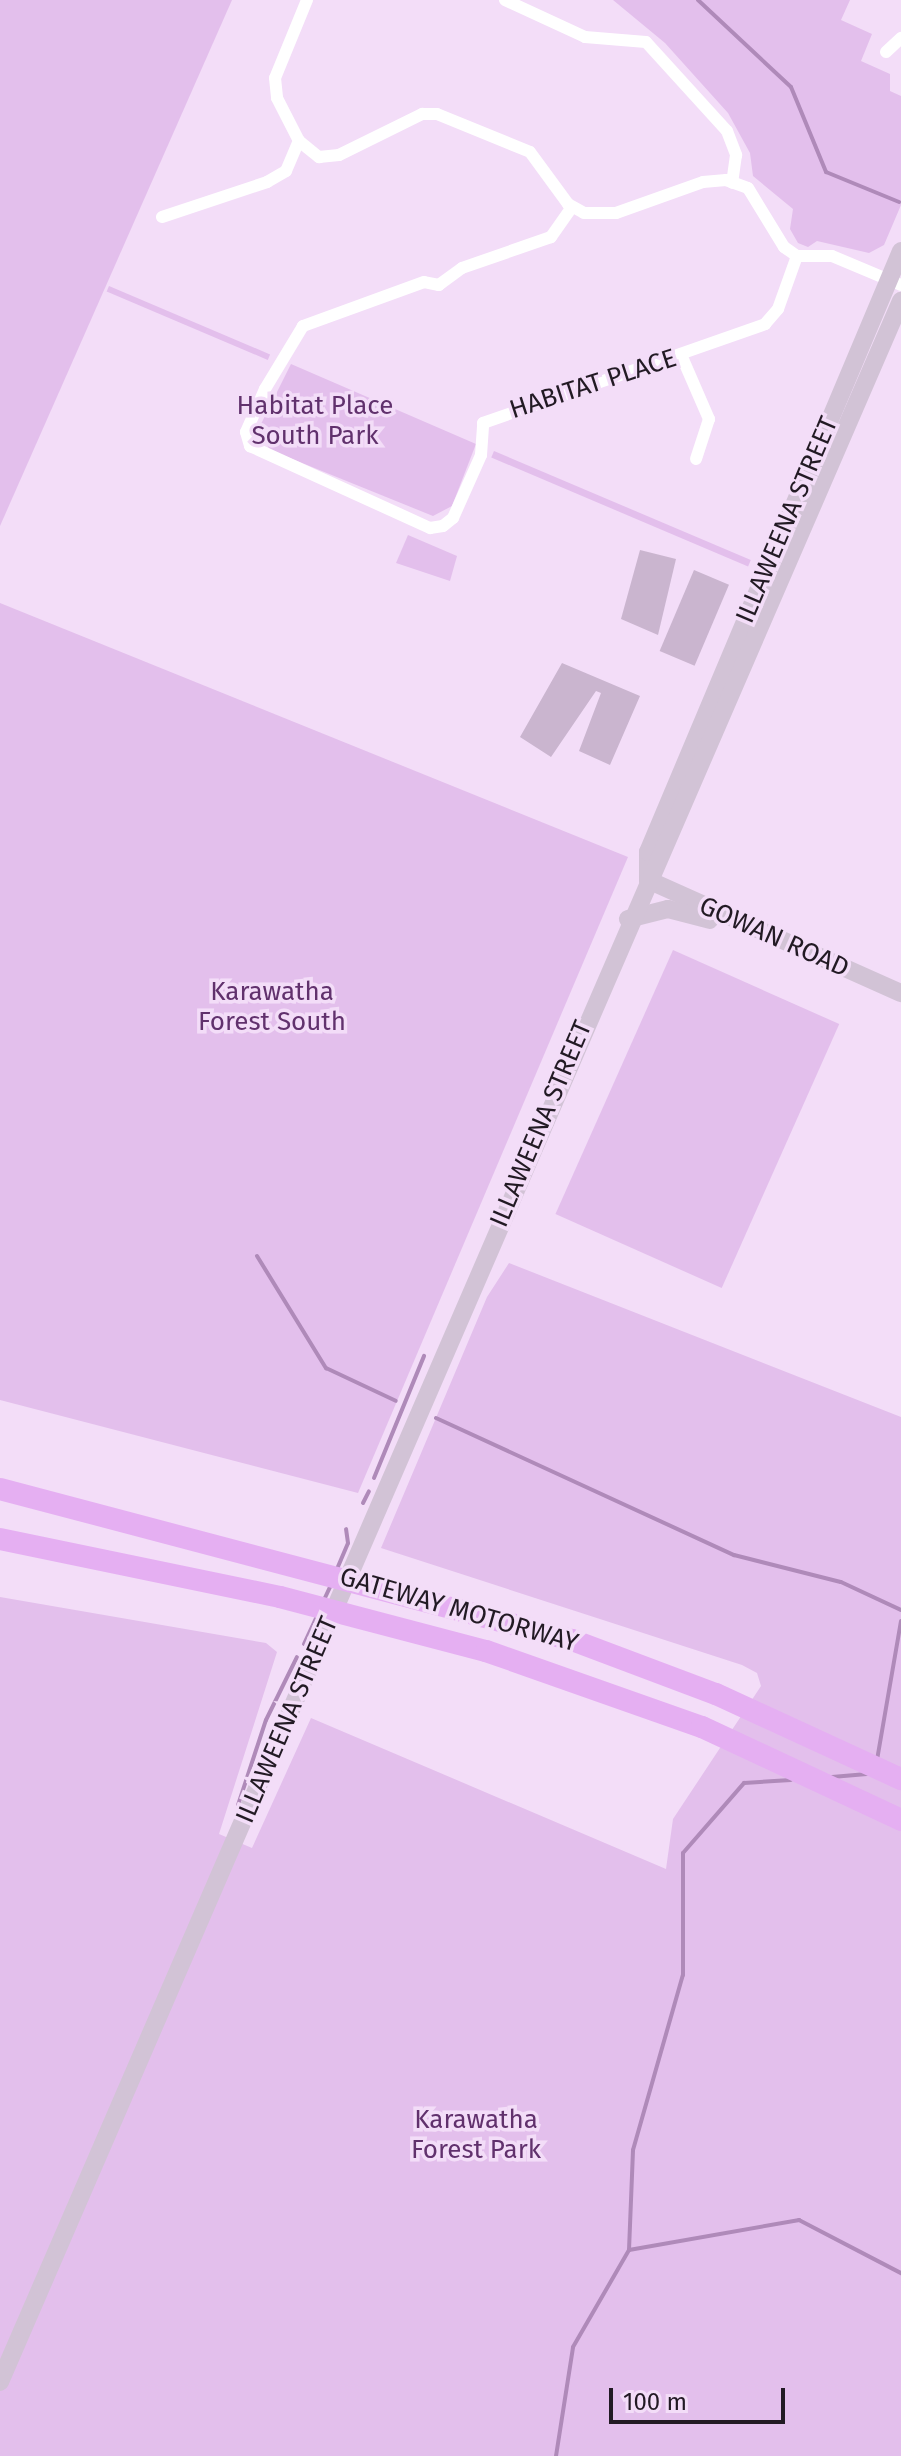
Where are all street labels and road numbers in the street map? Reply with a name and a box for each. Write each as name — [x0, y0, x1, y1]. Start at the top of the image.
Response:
street label: HABITAT PLACE — [506, 342, 680, 426]
street label: ILLAWEENA STREET — [729, 412, 845, 628]
street label: GOWAN ROAD — [694, 890, 854, 984]
street label: ILLAWEENA STREET — [483, 1016, 599, 1232]
street label: GATEWAY MOTORWAY — [336, 1561, 582, 1659]
street label: ILLAWEENA STREET — [229, 1612, 345, 1828]

